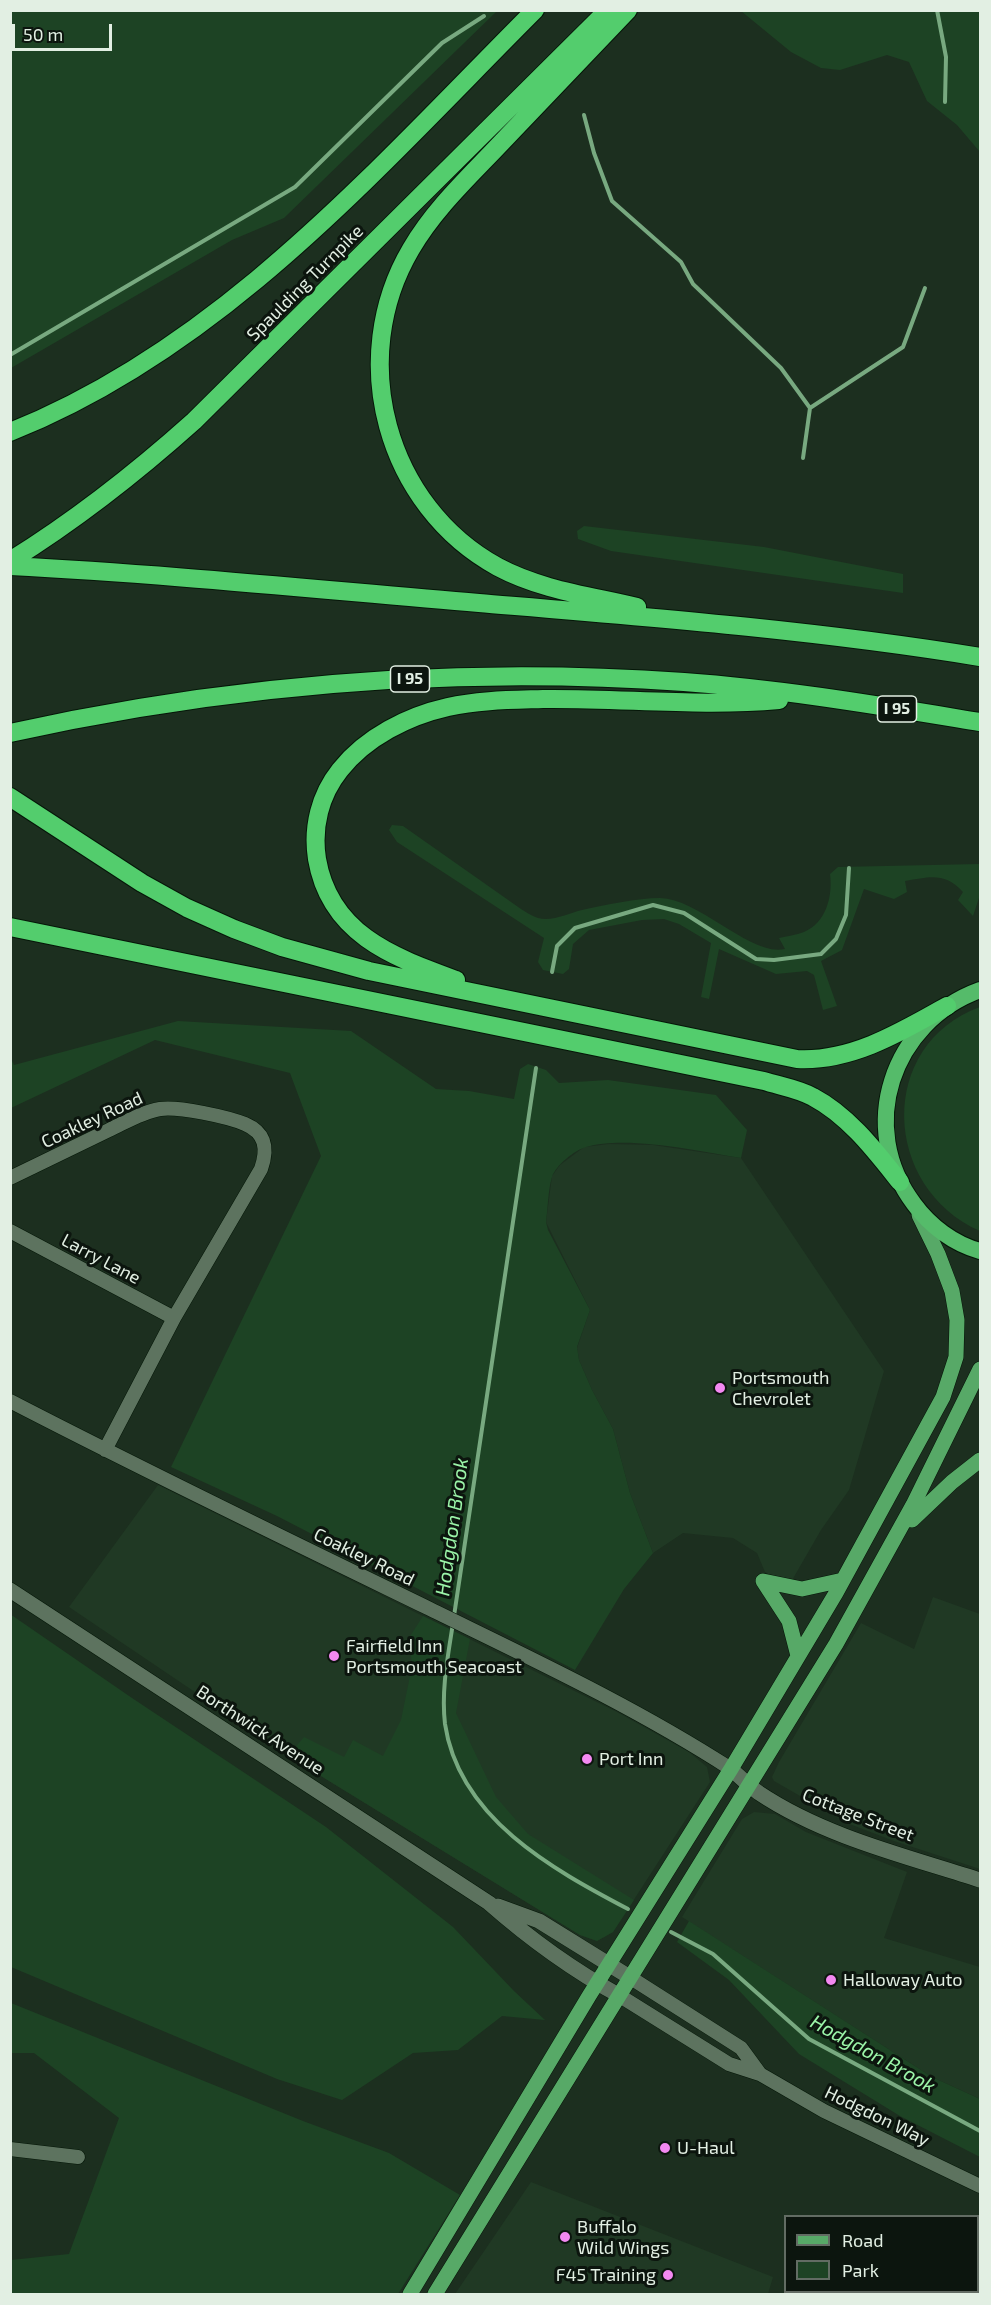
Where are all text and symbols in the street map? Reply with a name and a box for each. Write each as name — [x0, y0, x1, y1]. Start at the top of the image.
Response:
scale bar — [15, 12, 116, 50]
text: 50 m — [23, 23, 63, 45]
street label: Spaulding Turnpike — [242, 220, 368, 346]
road number: I 95 — [390, 666, 430, 692]
road number: I 95 — [878, 696, 916, 722]
street label: Coakley Road — [38, 1087, 146, 1153]
street label: Larry Lane — [58, 1229, 144, 1289]
place label: Portsmouth Chevrolet — [732, 1367, 830, 1410]
marker: Portsmouth Chevrolet — [713, 1381, 727, 1395]
water label: Hodgdon Brook — [430, 1456, 474, 1598]
street label: Coakley Road — [310, 1523, 418, 1591]
place label: Fairfield Inn Portsmouth Seacoast — [346, 1635, 522, 1678]
marker: Fairfield Inn Portsmouth Seacoast — [327, 1649, 341, 1663]
street label: Borthwick Avenue — [192, 1681, 328, 1779]
place label: Port Inn — [599, 1748, 663, 1770]
marker: Port Inn — [580, 1752, 594, 1766]
street label: Cottage Street — [799, 1784, 917, 1846]
place label: Halloway Auto — [843, 1969, 963, 1991]
marker: Halloway Auto — [824, 1973, 838, 1987]
water label: Hodgdon Brook — [806, 2010, 940, 2098]
street label: Hodgdon Way — [821, 2081, 933, 2151]
place label: U-Haul — [677, 2137, 735, 2159]
marker: U-Haul — [658, 2141, 672, 2155]
legend — [784, 2215, 979, 2293]
place label: Buffalo Wild Wings — [577, 2216, 669, 2258]
text: Road — [842, 2229, 883, 2251]
marker: Buffalo Wild Wings — [558, 2230, 572, 2244]
text: Park — [842, 2259, 879, 2281]
place label: F45 Training — [556, 2264, 656, 2286]
marker: F45 Training — [661, 2268, 675, 2282]

